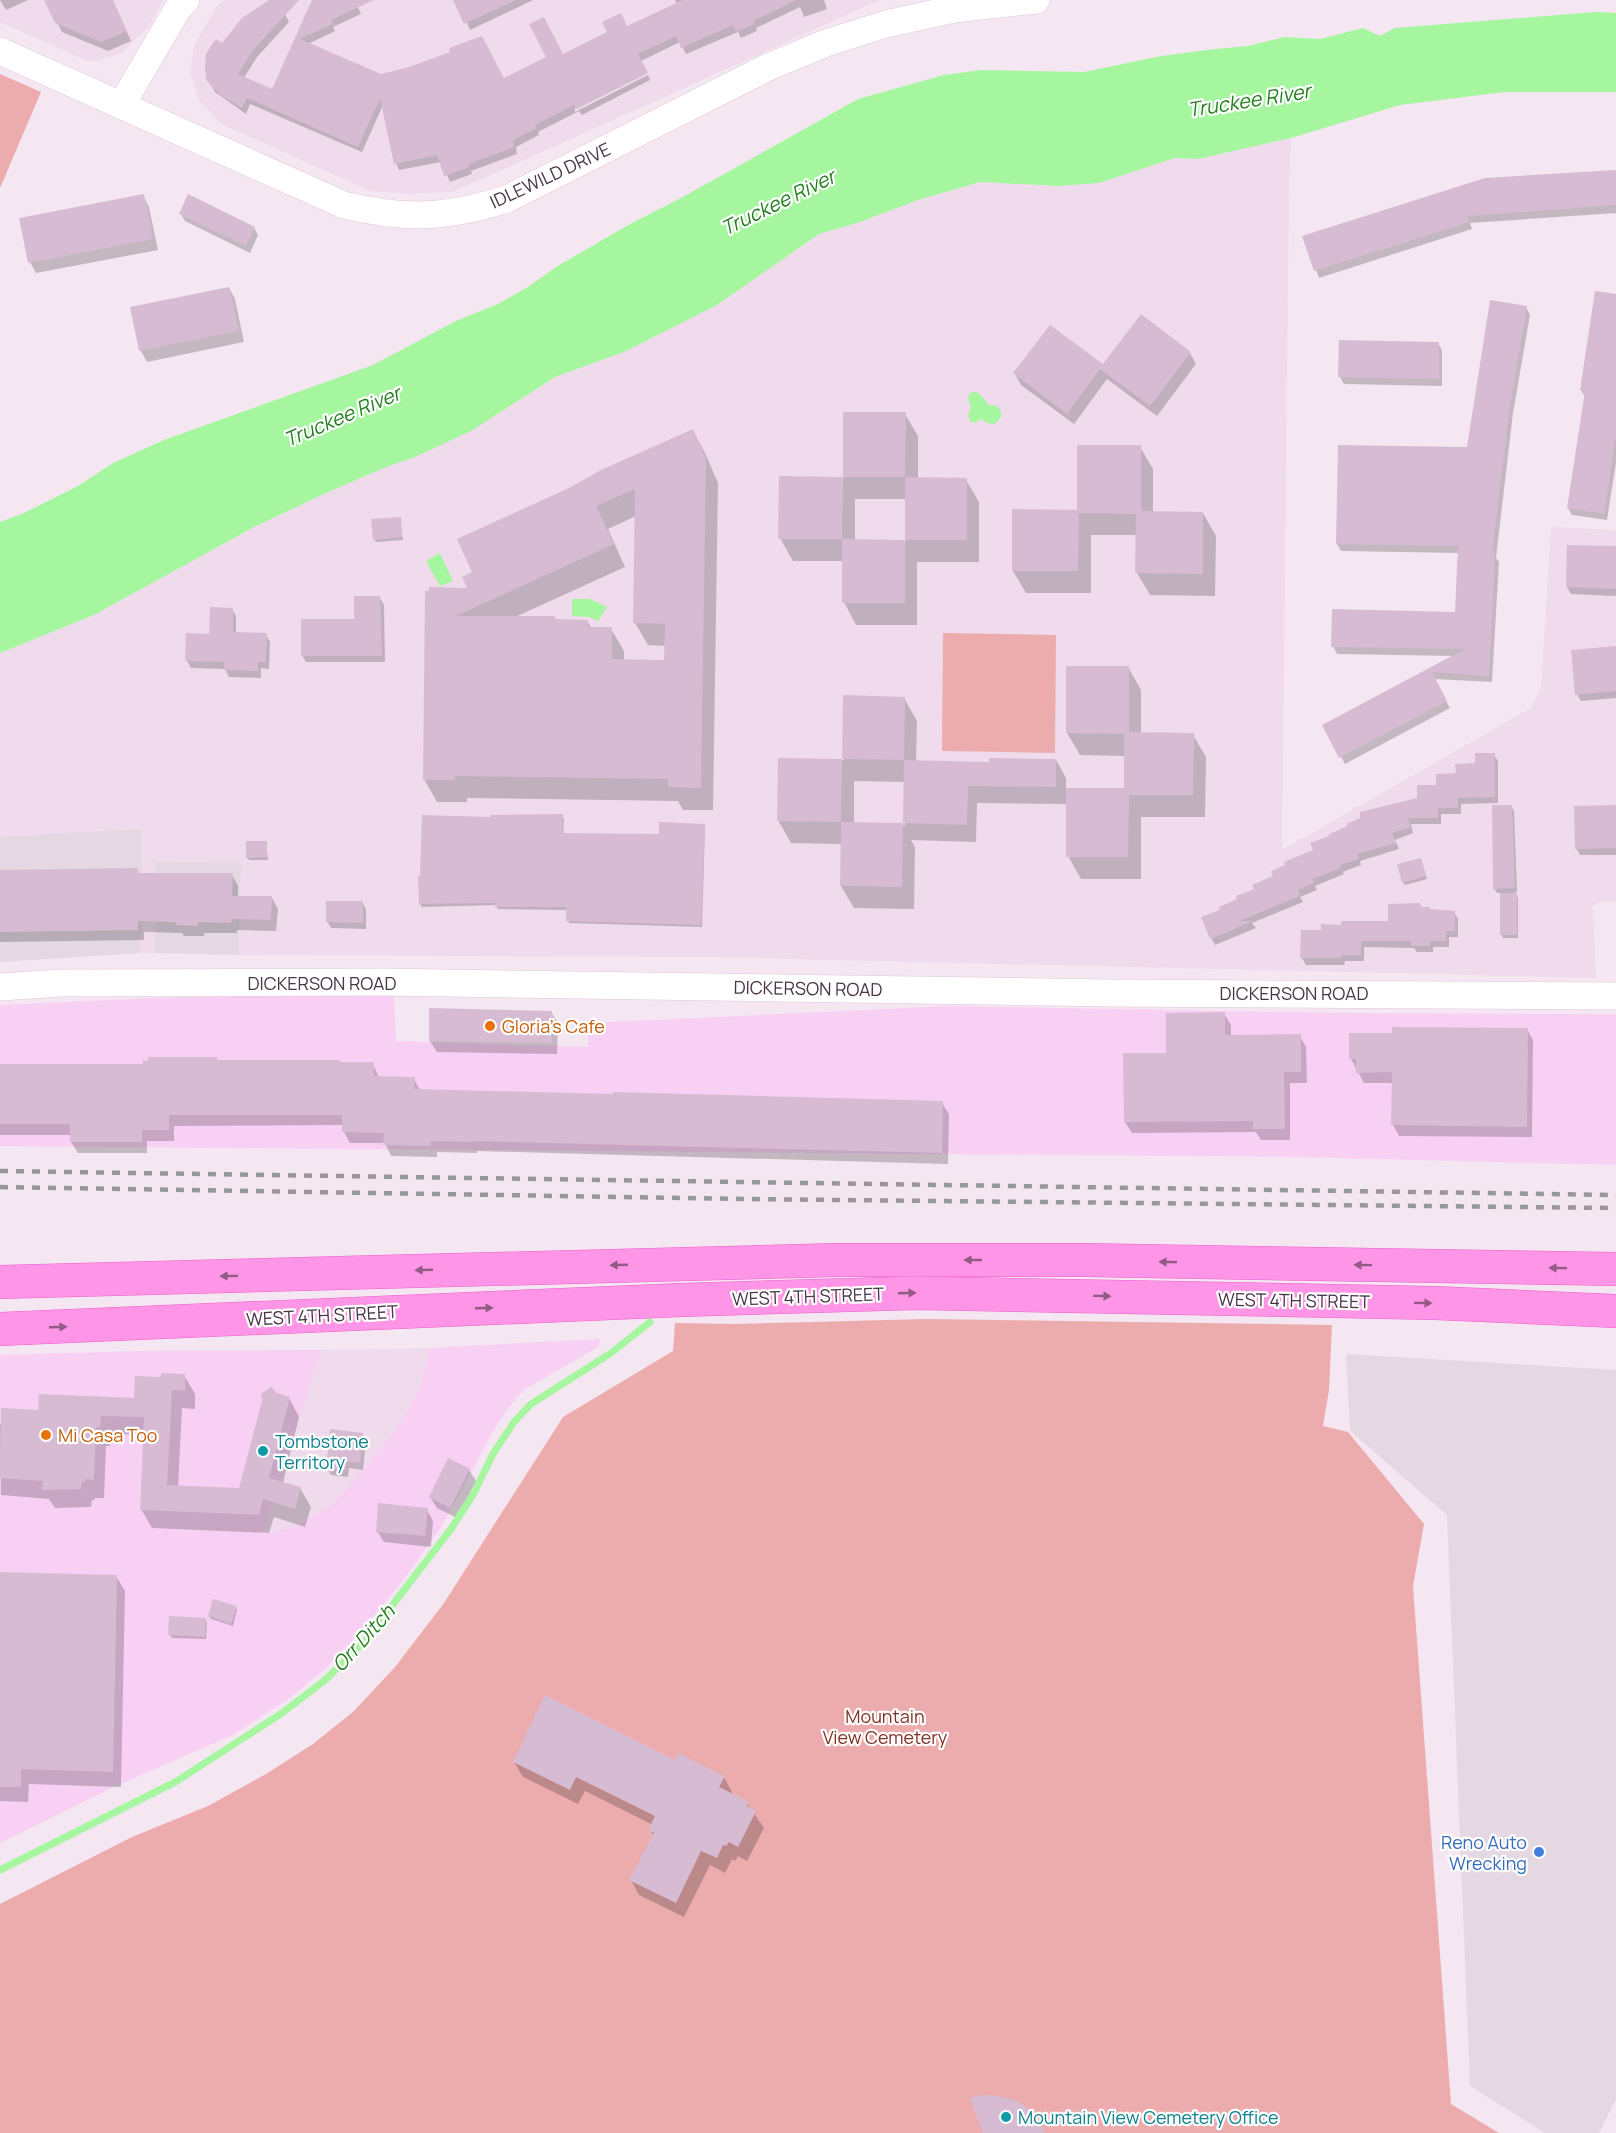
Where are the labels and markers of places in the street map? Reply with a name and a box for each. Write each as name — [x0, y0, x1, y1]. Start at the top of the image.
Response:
place label: Gloria's Cafe — [502, 1014, 605, 1038]
marker: Gloria's Cafe — [483, 1019, 497, 1033]
place label: Mi Casa Too — [58, 1423, 157, 1447]
marker: Mi Casa Too — [39, 1428, 53, 1442]
place label: Tombstone Territory — [275, 1429, 369, 1474]
marker: Tombstone Territory — [256, 1444, 270, 1458]
place label: Reno Auto Wrecking — [1441, 1830, 1527, 1875]
marker: Reno Auto Wrecking — [1532, 1845, 1546, 1859]
place label: Mountain View Cemetery Office — [1018, 2105, 1278, 2129]
marker: Mountain View Cemetery Office — [999, 2110, 1013, 2124]

